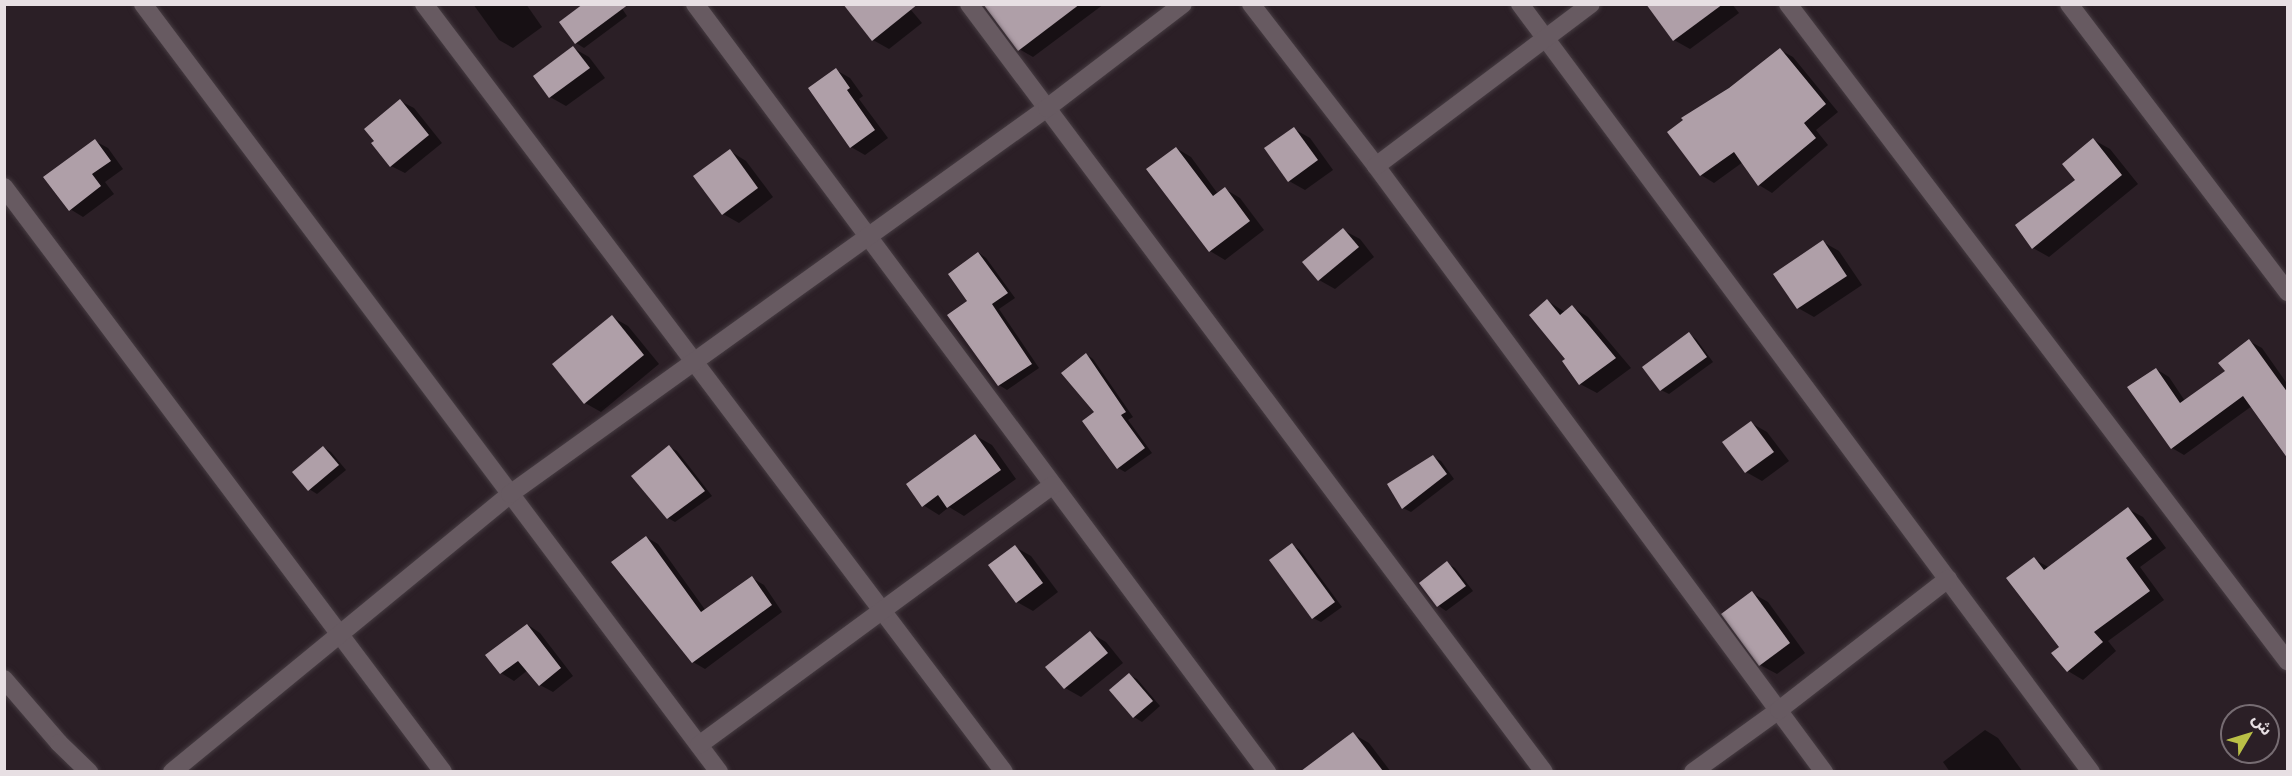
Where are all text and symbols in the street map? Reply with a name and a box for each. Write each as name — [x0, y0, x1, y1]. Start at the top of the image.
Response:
north arrow — [2220, 704, 2280, 764]
text: ش — [2249, 710, 2276, 738]

